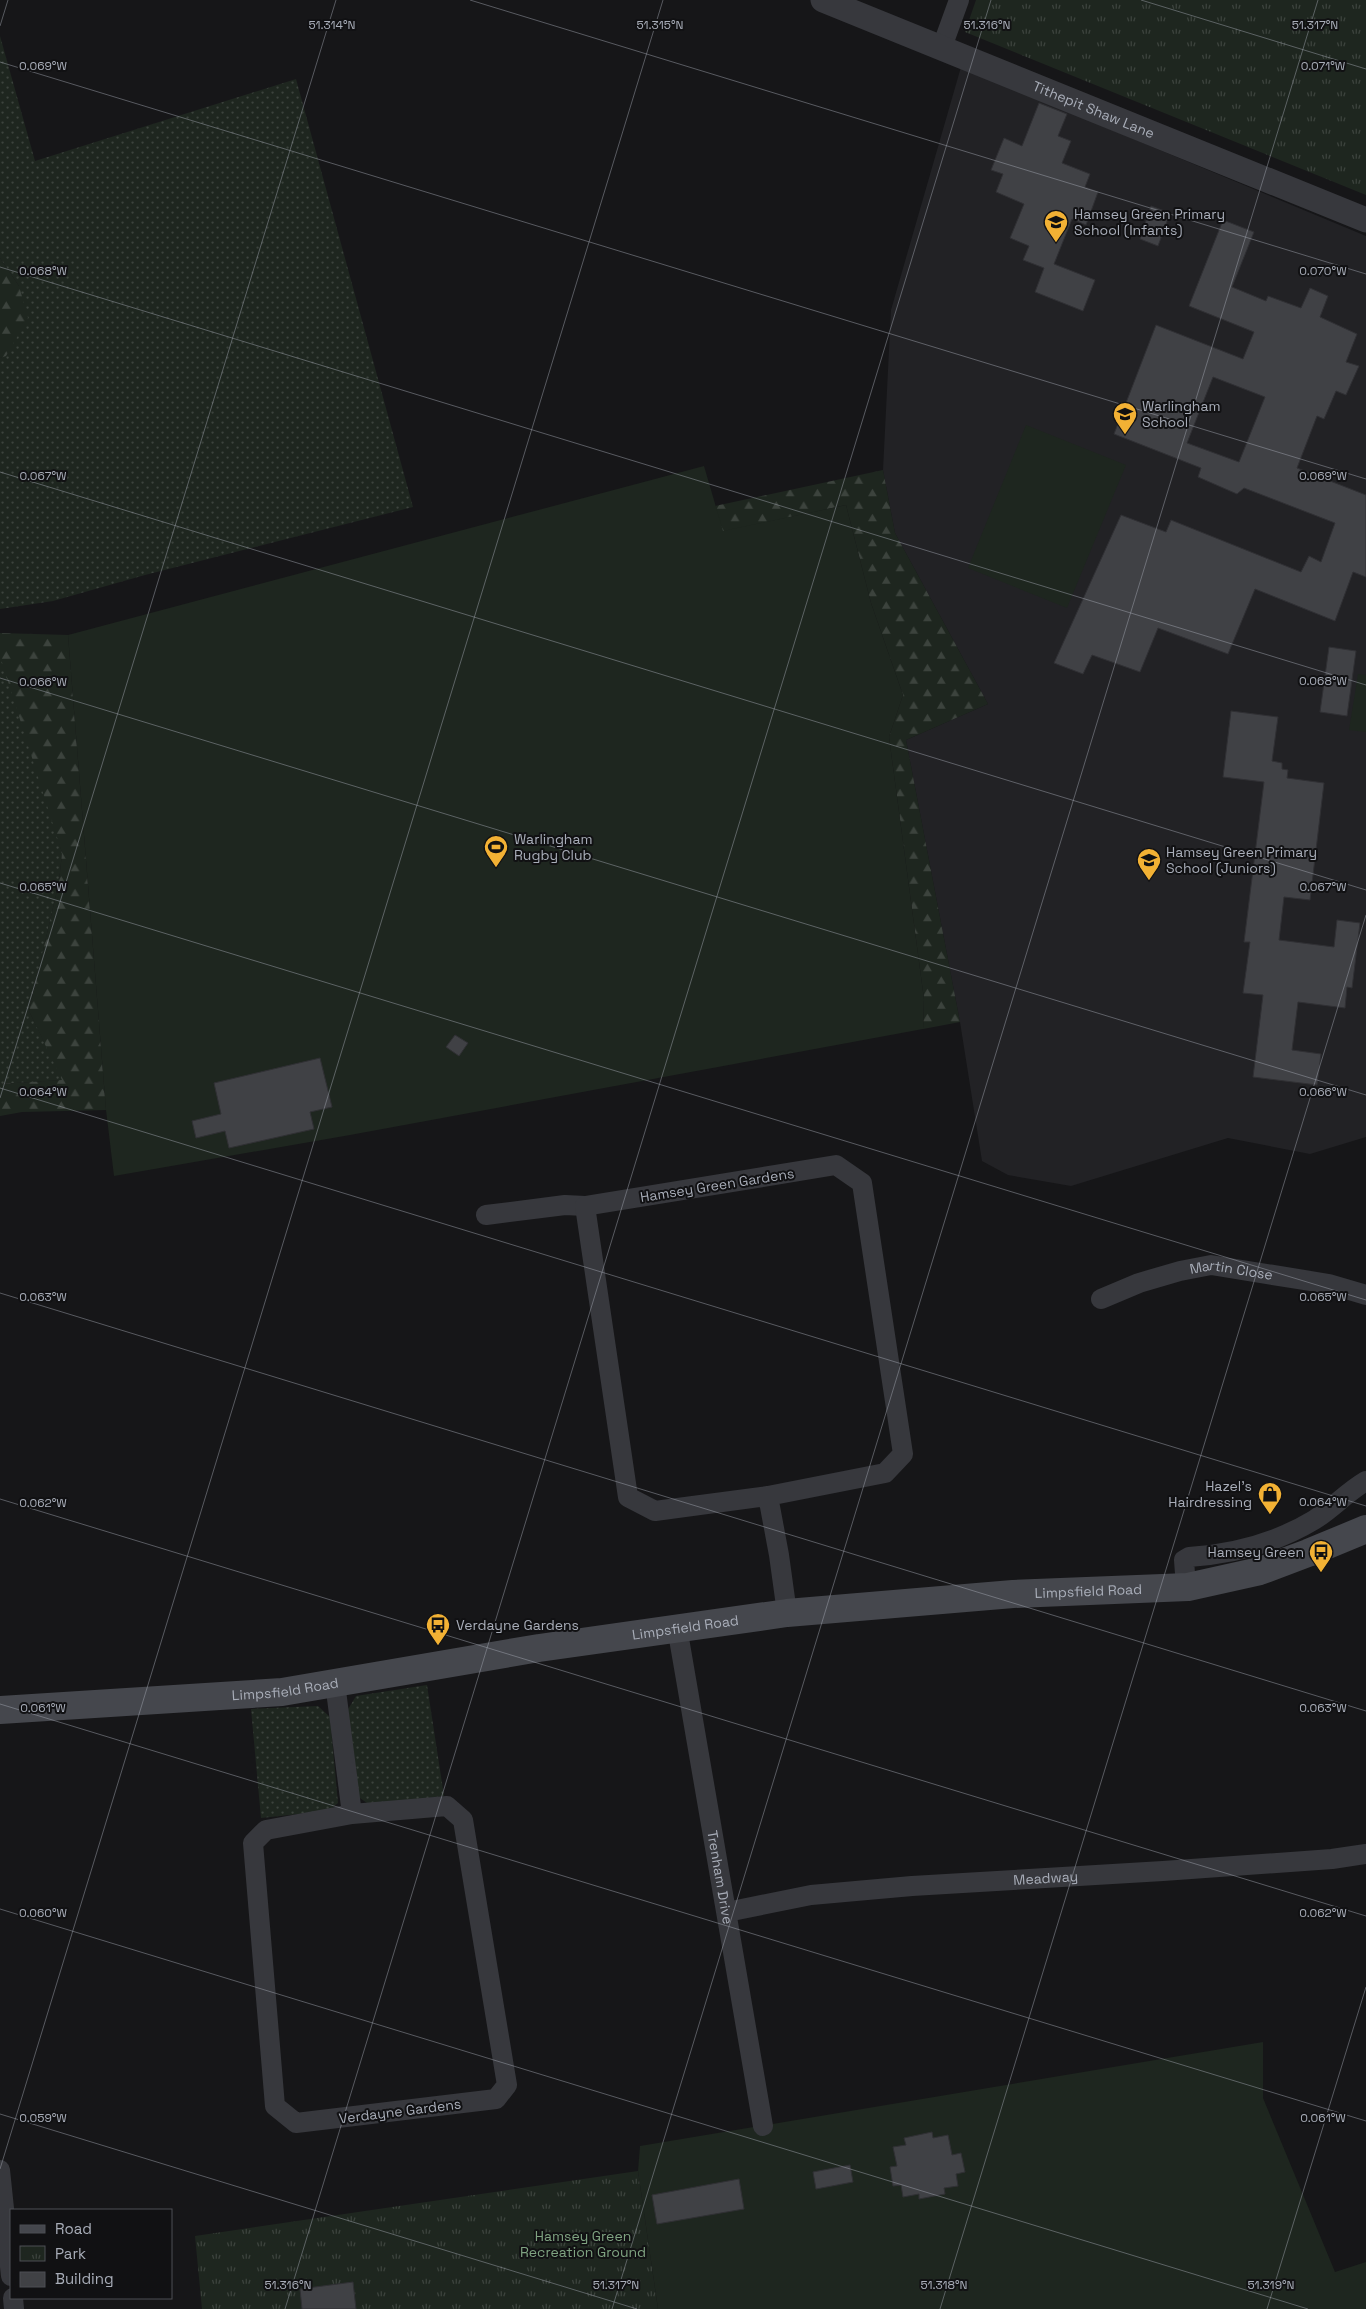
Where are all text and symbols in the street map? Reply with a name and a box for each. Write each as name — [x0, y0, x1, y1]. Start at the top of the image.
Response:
text: 51.314°N — [308, 17, 356, 33]
text: 51.315°N — [637, 17, 683, 33]
text: 51.316°N — [963, 17, 1011, 33]
text: 51.317°N — [1292, 17, 1338, 33]
text: 0.069°W — [19, 58, 67, 74]
text: 0.071°W — [1301, 58, 1346, 74]
street label: Tithepit Shaw Lane — [1030, 77, 1157, 142]
place label: Hamsey Green Primary School (Infants) — [1074, 205, 1225, 239]
school or university icon: Hamsey Green Primary School (Infants) — [1043, 209, 1069, 243]
text: 0.068°W — [19, 263, 67, 279]
text: 0.070°W — [1299, 263, 1347, 279]
place label: Warlingham School — [1142, 397, 1221, 431]
school or university icon: Warlingham School — [1112, 401, 1138, 435]
text: 0.067°W — [19, 468, 67, 484]
text: 0.069°W — [1299, 468, 1347, 484]
text: 0.068°W — [1299, 673, 1347, 689]
text: 0.066°W — [19, 674, 67, 690]
place label: Warlingham Rugby Club — [514, 830, 593, 864]
sports icon: Warlingham Rugby Club — [483, 834, 509, 868]
place label: Hamsey Green Primary School (Juniors) — [1166, 843, 1317, 877]
school or university icon: Hamsey Green Primary School (Juniors) — [1136, 847, 1162, 881]
text: 0.065°W — [19, 879, 67, 895]
text: 0.067°W — [1299, 879, 1347, 895]
text: 0.064°W — [19, 1084, 67, 1100]
text: 0.066°W — [1299, 1084, 1347, 1100]
street label: Hamsey Green Gardens — [639, 1164, 795, 1206]
street label: Martin Close — [1188, 1256, 1274, 1284]
text: 0.063°W — [19, 1289, 67, 1305]
text: 0.065°W — [1299, 1289, 1347, 1305]
place label: Hazel's Hairdressing — [1168, 1477, 1252, 1511]
shop icon: Hazel's Hairdressing — [1257, 1481, 1283, 1515]
text: 0.064°W — [1299, 1494, 1347, 1510]
text: 0.062°W — [19, 1495, 67, 1511]
bus stop icon: Hamsey Green — [1308, 1539, 1334, 1573]
place label: Hamsey Green — [1207, 1543, 1304, 1561]
street label: Limpsfield Road — [1034, 1580, 1142, 1602]
street label: Limpsfield Road — [631, 1611, 740, 1644]
bus stop icon: Verdayne Gardens — [425, 1612, 451, 1646]
place label: Verdayne Gardens — [456, 1616, 579, 1634]
street label: Limpsfield Road — [231, 1673, 340, 1704]
text: 0.061°W — [20, 1700, 66, 1716]
text: 0.063°W — [1299, 1700, 1347, 1716]
street label: Trenham Drive — [703, 1829, 737, 1926]
street label: Meadway — [1013, 1867, 1079, 1889]
text: 0.060°W — [19, 1905, 68, 1921]
text: 0.062°W — [1299, 1905, 1347, 1921]
street label: Verdayne Gardens — [338, 2095, 462, 2127]
text: 0.059°W — [19, 2110, 67, 2126]
text: 0.061°W — [1300, 2110, 1346, 2126]
legend — [10, 2209, 172, 2299]
text: Road — [55, 2219, 92, 2238]
park label: Hamsey Green Recreation Ground — [520, 2227, 646, 2261]
text: Park — [55, 2244, 86, 2263]
text: Building — [55, 2269, 114, 2288]
text: 51.316°N — [264, 2277, 312, 2293]
text: 51.317°N — [593, 2277, 639, 2293]
text: 51.318°N — [920, 2277, 968, 2293]
text: 51.319°N — [1247, 2277, 1295, 2293]

